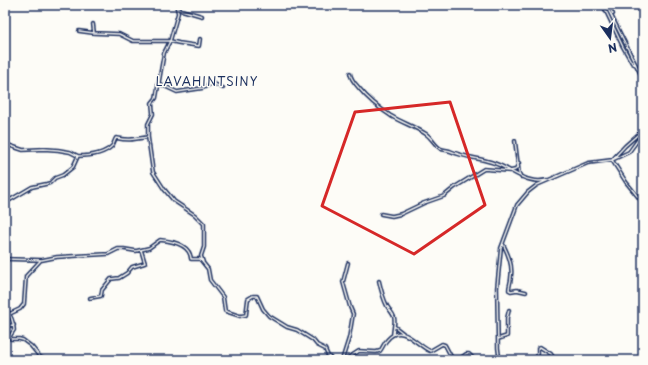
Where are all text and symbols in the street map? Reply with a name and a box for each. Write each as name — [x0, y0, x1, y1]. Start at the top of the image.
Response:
north arrow — [590, 18, 630, 58]
text: N — [606, 39, 619, 58]
district label: LAVAHINTSINY — [156, 72, 258, 90]

